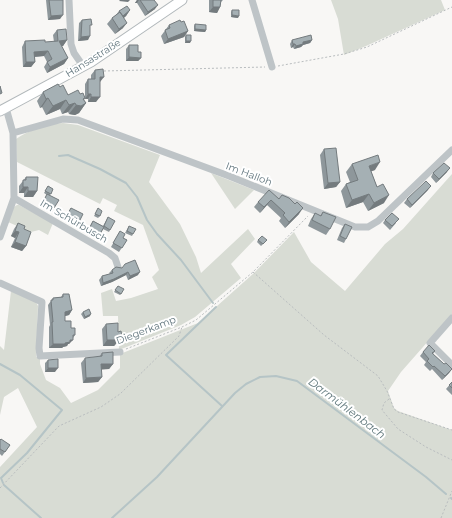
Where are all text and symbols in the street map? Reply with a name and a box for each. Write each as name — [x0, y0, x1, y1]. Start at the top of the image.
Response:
street label: Hansastraße — [63, 36, 123, 80]
street label: Im Halloh — [224, 159, 274, 189]
street label: Im Schürbusch — [38, 196, 110, 246]
street label: Diegerkamp — [114, 313, 178, 347]
water label: Darmühlenbach — [306, 374, 388, 442]

